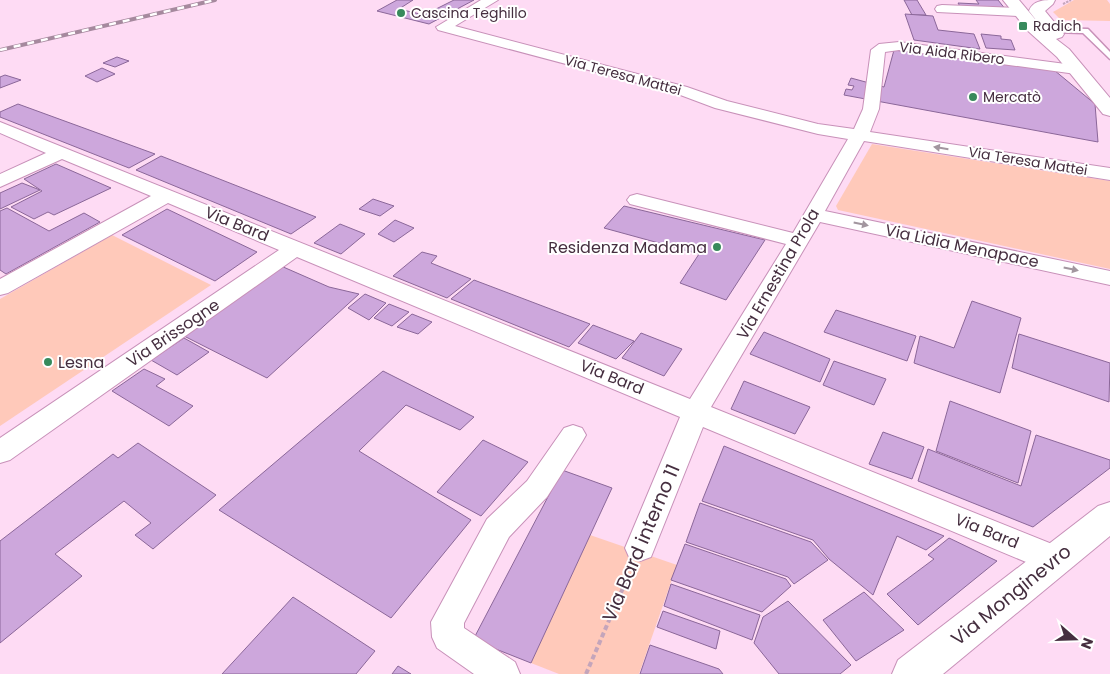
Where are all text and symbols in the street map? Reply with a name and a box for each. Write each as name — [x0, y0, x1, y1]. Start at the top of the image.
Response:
place label: Cascina Teghillo — [411, 3, 527, 23]
marker: Cascina Teghillo — [395, 7, 407, 19]
place label: Radich — [1033, 16, 1081, 36]
marker: Radich — [1017, 20, 1029, 32]
street label: Via Aida Ribero — [898, 37, 1006, 69]
street label: Via Teresa Mattei — [562, 50, 684, 100]
place label: Mercatò — [983, 87, 1041, 107]
marker: Mercatò — [967, 91, 979, 103]
street label: Via Teresa Mattei — [967, 142, 1089, 180]
one-way arrow — [932, 144, 948, 152]
street label: Via Bard — [202, 201, 272, 247]
street label: Via Ernestina Prola — [731, 204, 825, 344]
street label: Via Lidia Menapace — [883, 218, 1041, 274]
one-way arrow — [853, 220, 868, 228]
place label: Residenza Madama — [548, 236, 707, 259]
marker: Residenza Madama — [711, 241, 723, 253]
one-way arrow — [1063, 266, 1079, 274]
street label: Via Brissogne — [122, 293, 224, 373]
place label: Lesna — [58, 351, 104, 374]
street label: Via Bard — [577, 354, 647, 400]
marker: Lesna — [42, 356, 54, 368]
street label: Via Bard interno 11 — [596, 460, 686, 626]
street label: Via Bard — [952, 508, 1022, 554]
street label: Via Monginevro — [945, 538, 1077, 652]
north arrow — [1050, 614, 1100, 664]
text: N — [1076, 635, 1098, 652]

